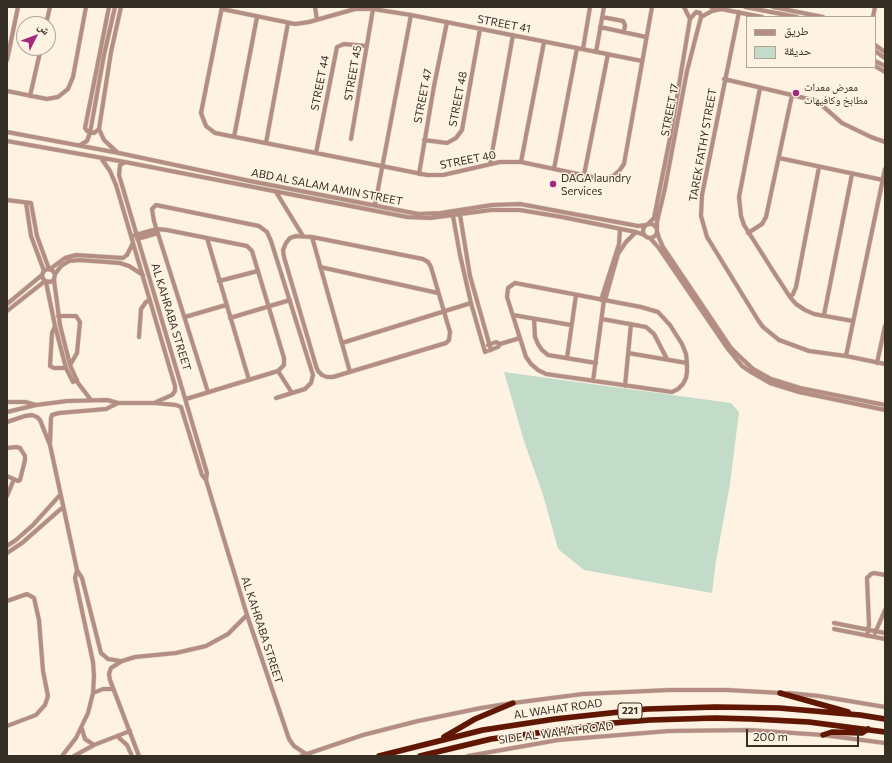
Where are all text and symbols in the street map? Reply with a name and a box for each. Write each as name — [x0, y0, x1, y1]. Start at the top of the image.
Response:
street label: STREET 41 — [476, 12, 532, 36]
north arrow — [16, 16, 56, 56]
legend — [746, 16, 876, 68]
text: ش — [36, 20, 53, 37]
text: طريق — [784, 23, 809, 37]
text: حديقة — [784, 43, 812, 57]
street label: STREET 45 — [342, 44, 364, 102]
street label: STREET 44 — [308, 54, 332, 112]
street label: STREET 47 — [411, 68, 435, 124]
street label: STREET 48 — [446, 70, 470, 128]
place label: معرض معدات مطابخ وكافيهات — [804, 80, 868, 106]
street label: STREET 17 — [658, 83, 682, 137]
street label: TAREK FATHY STREET — [687, 87, 719, 203]
marker: معرض معدات مطابخ وكافيهات — [791, 88, 801, 98]
street label: STREET 40 — [439, 148, 497, 172]
street label: ABD AL SALAM AMIN STREET — [250, 166, 404, 208]
place label: DAGA laundry Services — [561, 171, 631, 197]
marker: DAGA laundry Services — [548, 179, 558, 189]
street label: AL KAHRABA STREET — [148, 262, 194, 372]
street label: AL KAHRABA STREET — [238, 575, 286, 685]
street label: AL WAHAT ROAD — [513, 696, 603, 722]
road number: 221 — [618, 703, 642, 719]
street label: SIDE AL WAHAT ROAD — [498, 719, 614, 747]
scale bar — [748, 721, 861, 747]
text: 200 m — [753, 729, 788, 743]

